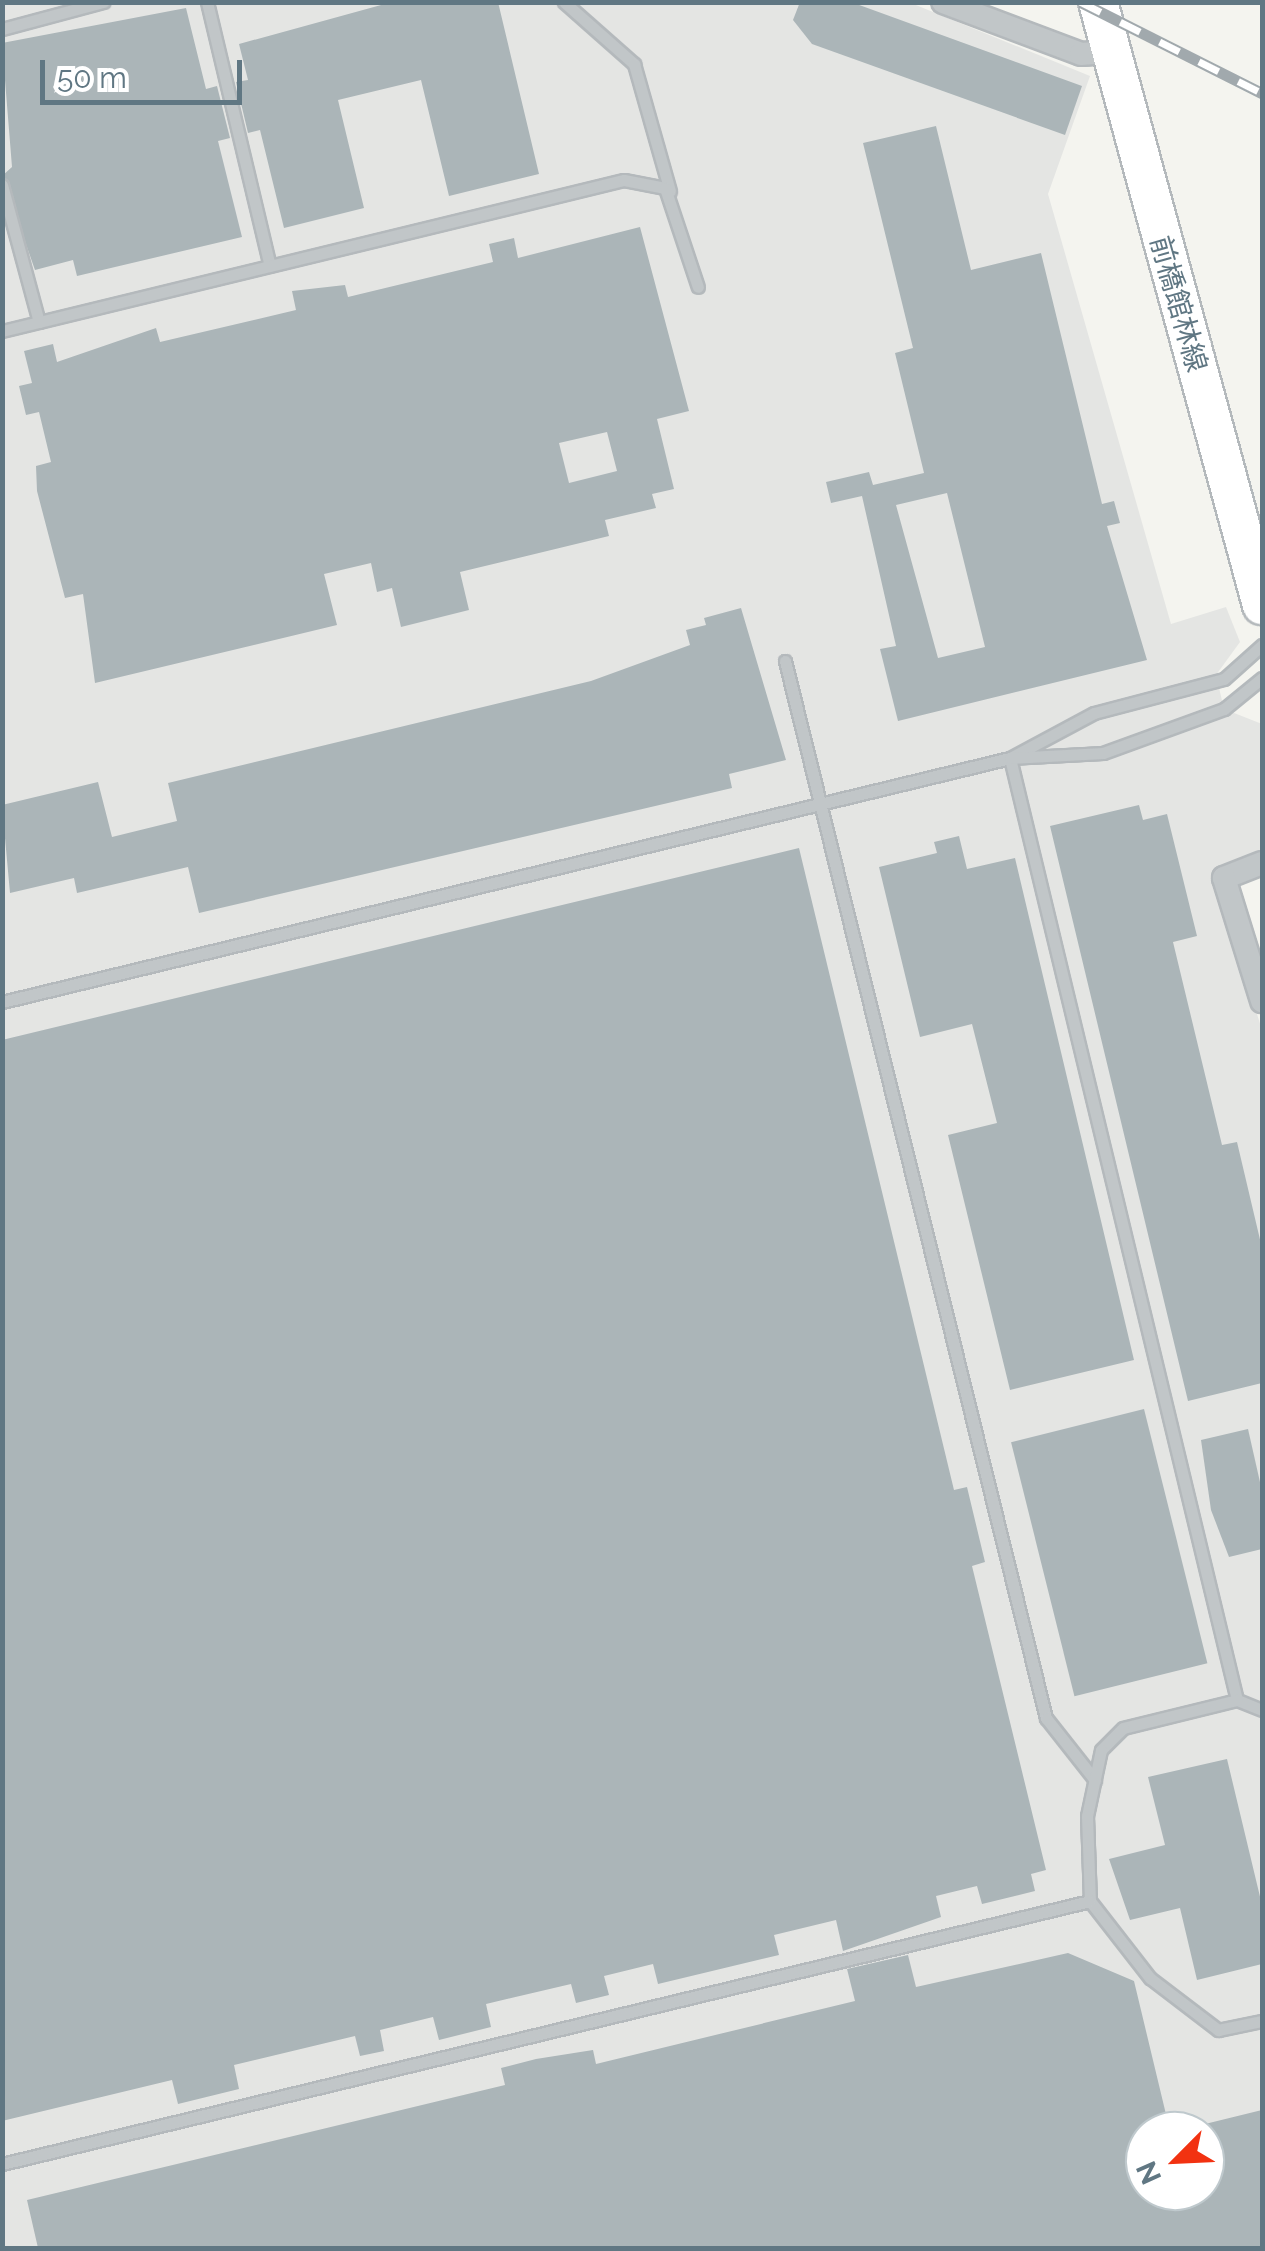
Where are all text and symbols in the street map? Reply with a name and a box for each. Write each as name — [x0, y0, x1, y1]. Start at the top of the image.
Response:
scale bar — [45, 40, 248, 102]
text: 50 m — [57, 60, 127, 95]
street label: 前橋館林線 — [1143, 232, 1213, 376]
north arrow — [1125, 2111, 1225, 2211]
text: N — [1130, 2156, 1168, 2189]

